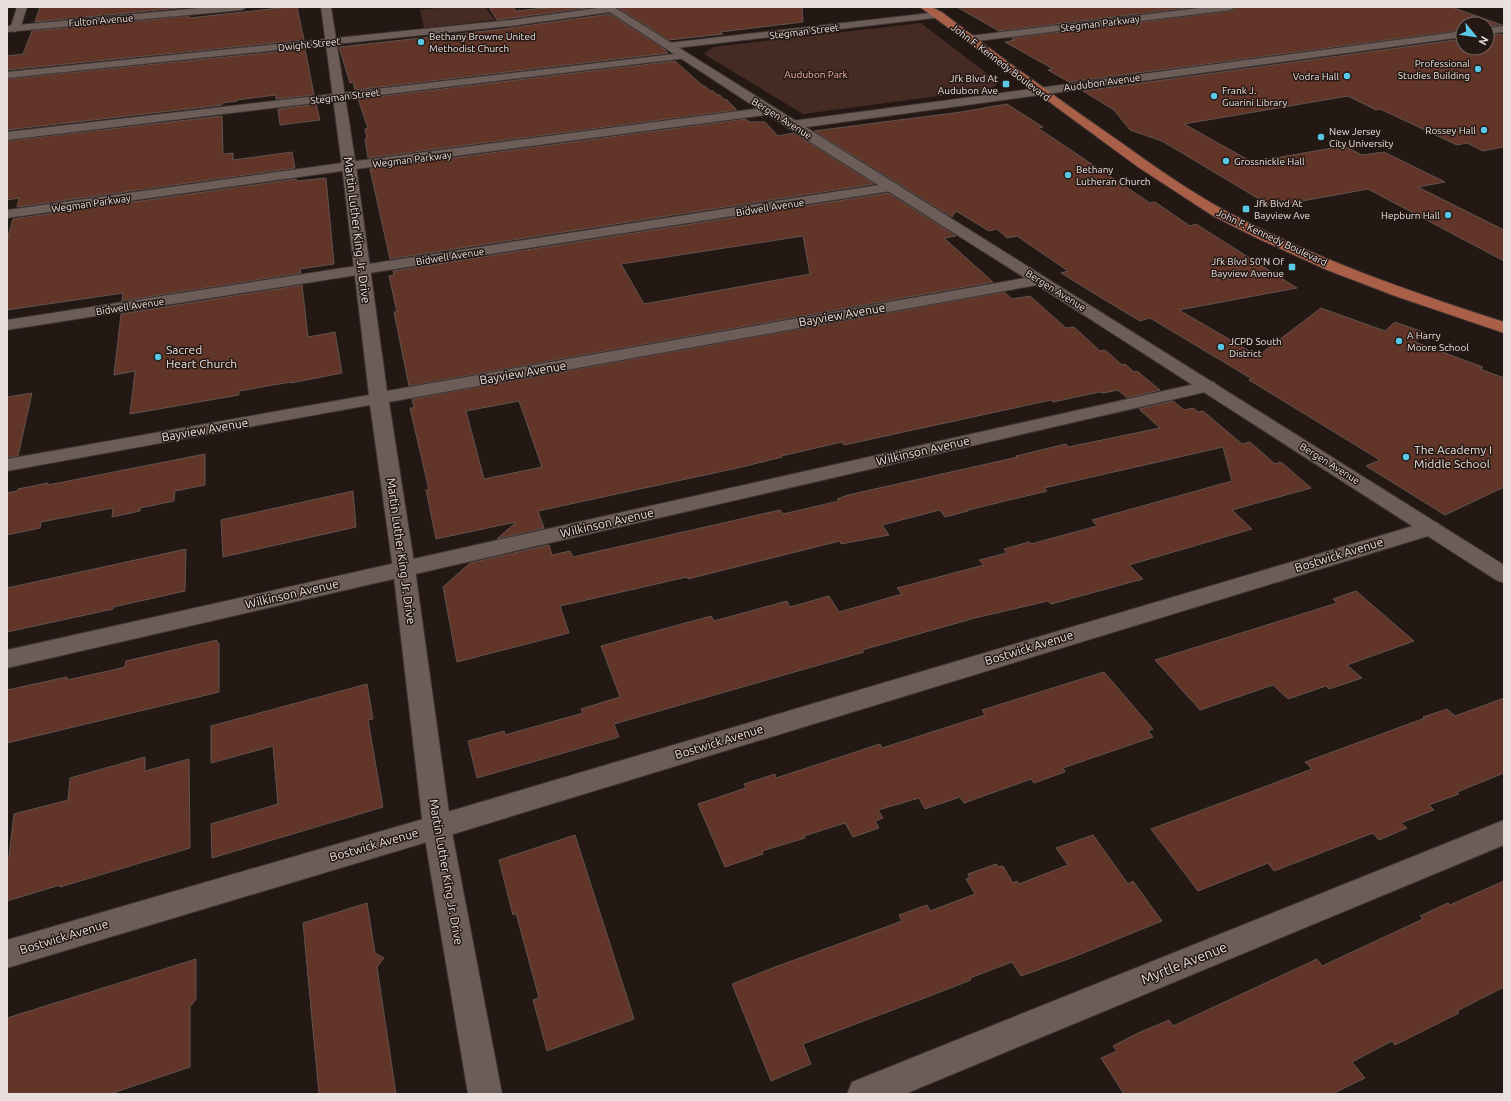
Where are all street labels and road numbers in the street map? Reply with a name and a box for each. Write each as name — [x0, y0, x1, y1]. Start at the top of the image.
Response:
street label: Fulton Avenue — [68, 12, 134, 29]
street label: Stegman Parkway — [1060, 13, 1141, 34]
street label: Stegman Street — [769, 22, 840, 41]
street label: John F. Kennedy Boulevard — [949, 22, 1052, 103]
street label: Dwight Street — [277, 36, 341, 53]
street label: Audubon Avenue — [1063, 72, 1141, 93]
street label: Stegman Street — [310, 87, 381, 106]
street label: Bergen Avenue — [750, 96, 814, 141]
street label: Wegman Parkway — [372, 149, 452, 170]
street label: Martin Luther King Jr. Drive — [342, 156, 373, 304]
street label: Wegman Parkway — [51, 192, 131, 214]
street label: Bidwell Avenue — [735, 197, 805, 218]
street label: John F. Kennedy Boulevard — [1215, 207, 1329, 268]
street label: Bidwell Avenue — [415, 246, 485, 267]
street label: Bergen Avenue — [1024, 268, 1088, 313]
street label: Bidwell Avenue — [95, 296, 165, 317]
street label: Bayview Avenue — [798, 300, 886, 329]
street label: Bayview Avenue — [479, 358, 567, 387]
street label: Bayview Avenue — [161, 415, 249, 444]
street label: Wilkinson Avenue — [875, 433, 971, 468]
street label: Bergen Avenue — [1298, 441, 1362, 486]
street label: Martin Luther King Jr. Drive — [385, 477, 418, 625]
street label: Wilkinson Avenue — [559, 505, 655, 540]
street label: Bostwick Avenue — [1293, 535, 1385, 574]
street label: Wilkinson Avenue — [244, 576, 340, 611]
street label: Bostwick Avenue — [983, 628, 1075, 667]
street label: Bostwick Avenue — [673, 722, 765, 761]
street label: Martin Luther King Jr. Drive — [427, 798, 466, 946]
street label: Bostwick Avenue — [328, 826, 420, 863]
street label: Bostwick Avenue — [18, 917, 110, 956]
street label: Myrtle Avenue — [1139, 938, 1229, 988]

